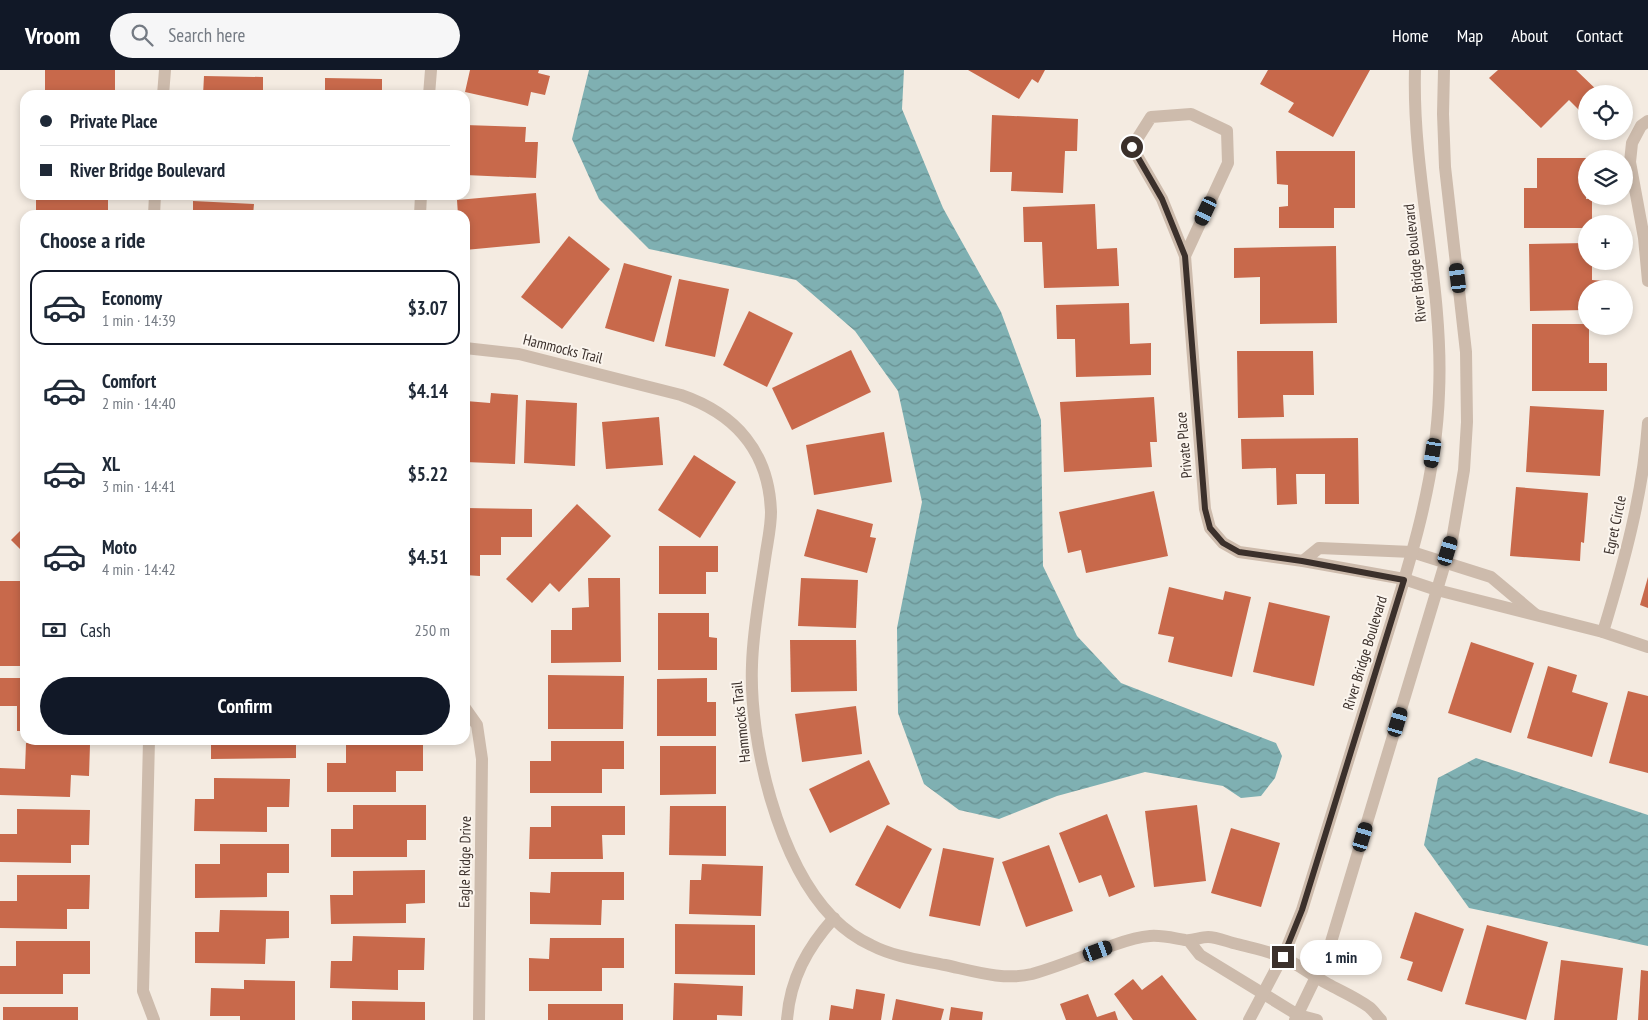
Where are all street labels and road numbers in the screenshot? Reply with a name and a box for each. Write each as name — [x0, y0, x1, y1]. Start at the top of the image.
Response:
street label: River Bridge Boulevard — [1399, 203, 1430, 323]
street label: Hammocks Trail — [521, 329, 605, 368]
street label: Private Place — [1171, 411, 1196, 479]
street label: Egret Circle — [1599, 494, 1630, 556]
street label: River Bridge Boulevard — [1338, 593, 1391, 712]
street label: Hammocks Trail — [727, 680, 754, 764]
street label: Eagle Ridge Drive — [454, 816, 475, 908]

